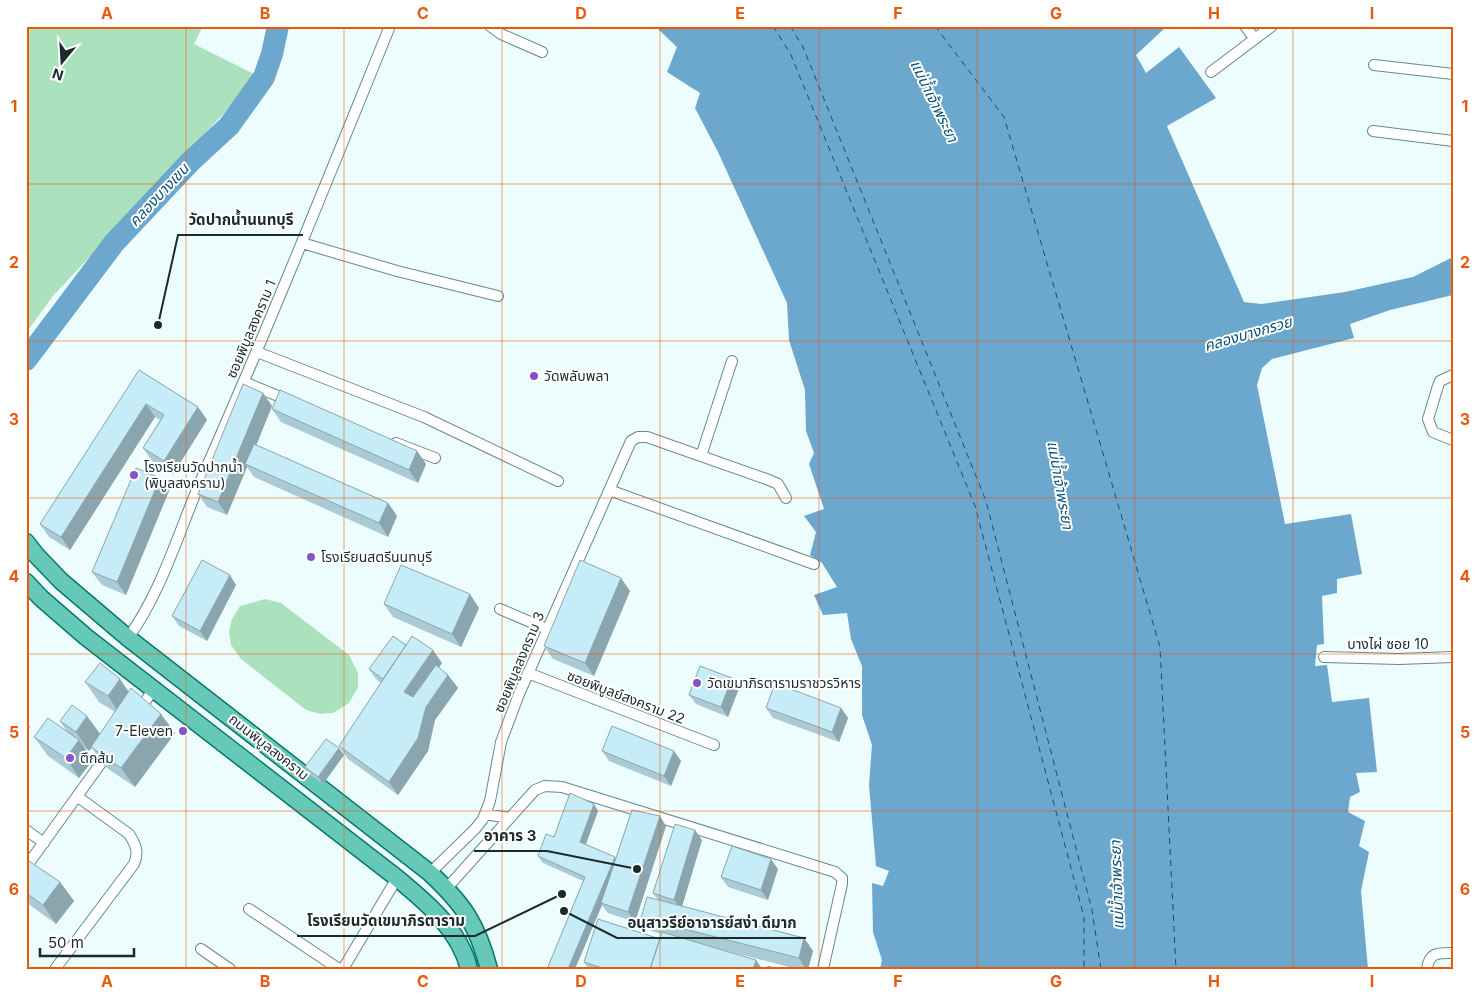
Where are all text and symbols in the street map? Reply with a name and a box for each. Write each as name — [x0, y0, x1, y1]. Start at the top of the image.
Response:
text: A — [101, 3, 113, 23]
text: B — [260, 3, 270, 23]
text: C — [417, 3, 429, 23]
text: D — [575, 3, 587, 23]
text: E — [735, 3, 745, 23]
text: F — [893, 3, 903, 23]
text: G — [1050, 3, 1062, 23]
text: H — [1208, 3, 1220, 23]
text: I — [1370, 3, 1374, 23]
north arrow — [38, 38, 88, 88]
water label: แม่น้ำเจ้าพระยา — [906, 56, 964, 146]
text: N — [50, 65, 66, 85]
text: 1 — [11, 96, 17, 116]
text: 1 — [1462, 96, 1468, 116]
water label: คลองบางเขน — [125, 159, 193, 230]
callout: วัดปากน้ำนนทบุรี — [178, 205, 303, 235]
text: วัดปากน้ำนนทบุรี — [188, 209, 294, 229]
text: 2 — [9, 252, 19, 272]
text: 2 — [1460, 252, 1470, 272]
street label: ซอยพิบูลสงคราม 1 — [222, 277, 280, 381]
water label: คลองบางกรวย — [1202, 312, 1295, 355]
place label: วัดพลับพลา — [544, 367, 609, 384]
marker: วัดพลับพลา — [528, 370, 540, 382]
text: 3 — [9, 409, 19, 429]
text: 3 — [1460, 409, 1470, 429]
water label: แม่น้ำเจ้าพระยา — [1043, 439, 1079, 531]
place label: โรงเรียนวัดปากน้ำ (พิบูลสงคราม) — [144, 457, 243, 492]
marker: โรงเรียนวัดปากน้ำ (พิบูลสงคราม) — [128, 469, 140, 481]
place label: โรงเรียนสตรีนนทบุรี — [321, 548, 432, 566]
marker: โรงเรียนสตรีนนทบุรี — [305, 551, 317, 563]
text: 4 — [9, 566, 20, 586]
text: 4 — [1460, 566, 1471, 586]
street label: ซอยพิบูลสงคราม 3 — [490, 609, 548, 715]
street label: บางไผ่ ซอย 10 — [1347, 635, 1429, 652]
street label: ซอยพิบูลย์สงคราม 22 — [564, 666, 688, 728]
place label: วัดเขมาภิรตารามราชวรวิหาร — [707, 674, 861, 691]
marker: วัดเขมาภิรตารามราชวรวิหาร — [691, 677, 703, 689]
street label: ถนนพิบูลสงคราม — [225, 710, 313, 784]
text: 5 — [9, 722, 19, 742]
place label: 7-Eleven — [115, 722, 173, 739]
text: 5 — [1460, 722, 1470, 742]
marker: 7-Eleven — [177, 725, 189, 737]
place label: ตึกส้ม — [80, 749, 114, 766]
marker: ตึกส้ม — [64, 752, 76, 764]
callout: อาคาร 3 — [474, 821, 547, 851]
text: อาคาร 3 — [484, 826, 536, 845]
water label: แม่น้ำเจ้าพระยา — [1104, 839, 1128, 930]
text: 6 — [9, 879, 19, 899]
text: 6 — [1460, 879, 1470, 899]
callout: โรงเรียนวัดเขมาภิรตาราม — [297, 906, 475, 936]
callout: อนุสาวรีย์อาจารย์สง่า ดีมาก — [617, 908, 806, 938]
text: โรงเรียนวัดเขมาภิรตาราม — [307, 911, 465, 930]
text: อนุสาวรีย์อาจารย์สง่า ดีมาก — [627, 913, 797, 932]
scale bar — [40, 925, 134, 957]
text: 50 m — [48, 933, 84, 952]
text: A — [101, 971, 113, 991]
text: B — [260, 971, 270, 991]
text: C — [417, 971, 429, 991]
text: D — [575, 971, 587, 991]
text: E — [735, 971, 745, 991]
text: F — [893, 971, 903, 991]
text: G — [1050, 971, 1062, 991]
text: H — [1208, 971, 1220, 991]
text: I — [1370, 971, 1374, 991]

